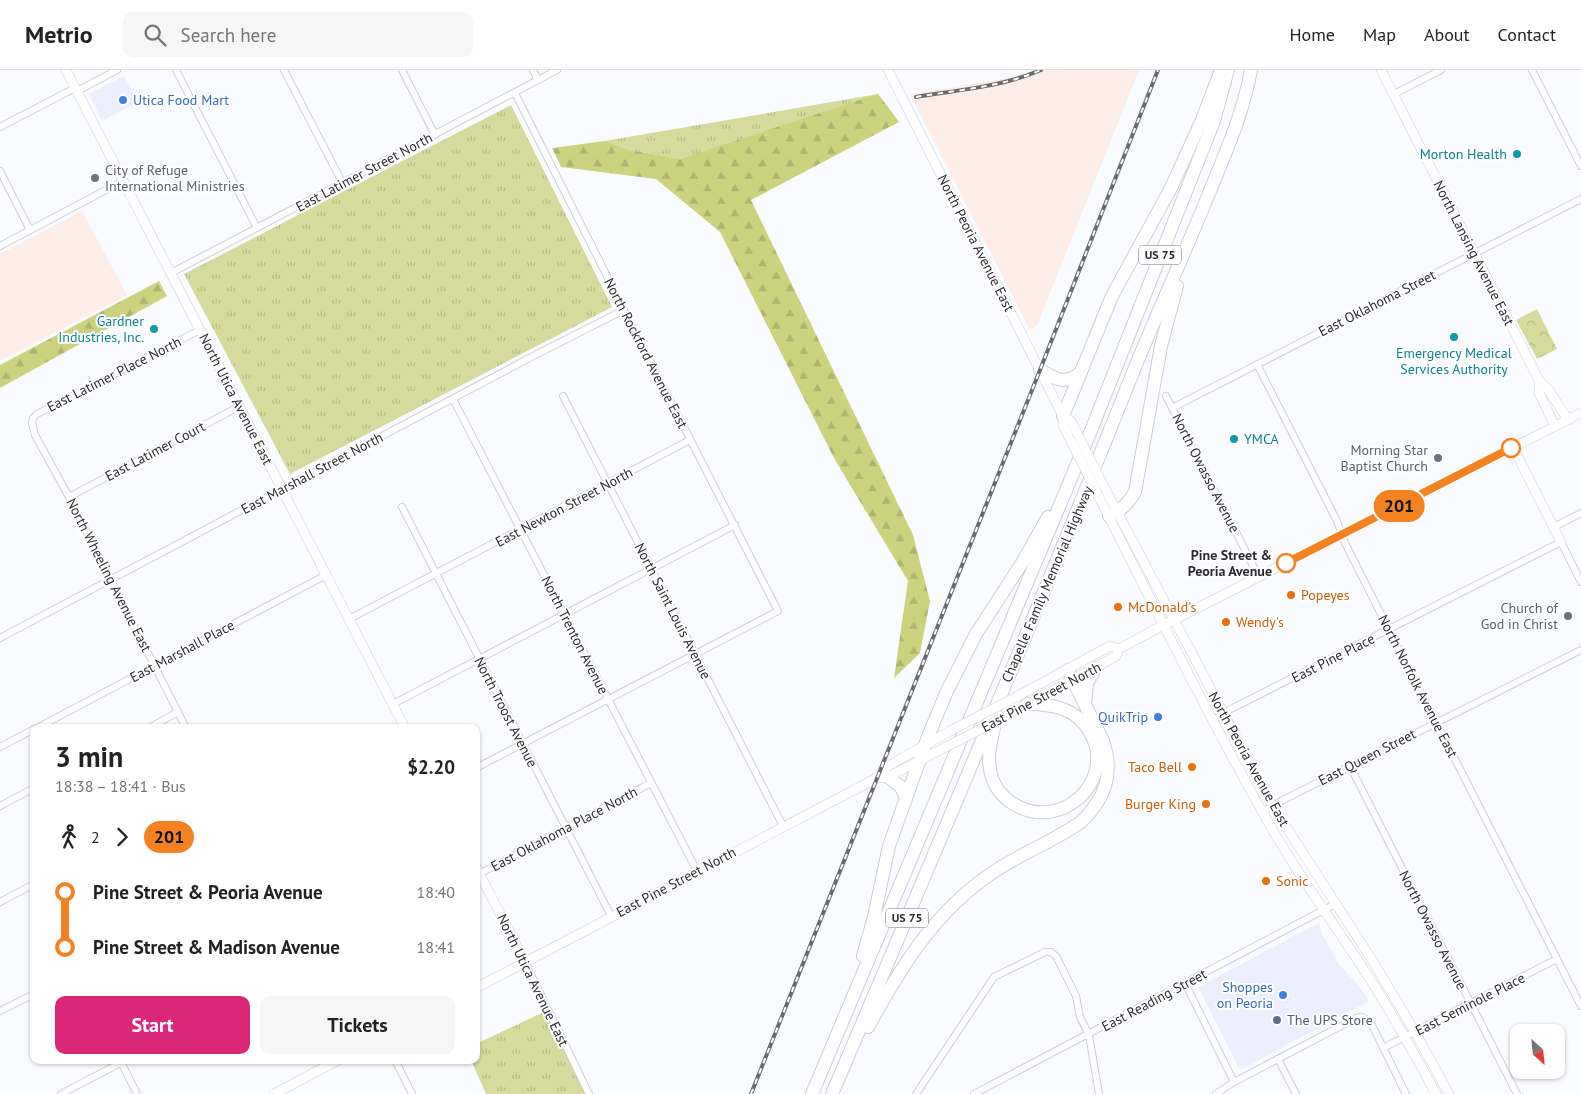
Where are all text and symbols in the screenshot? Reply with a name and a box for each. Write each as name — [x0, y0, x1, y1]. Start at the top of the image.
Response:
search box — [123, 12, 473, 57]
text: Metrio — [25, 19, 93, 50]
icon: search — [141, 21, 169, 49]
text: Search here — [181, 23, 276, 47]
text: Home — [1289, 23, 1335, 46]
text: Map — [1363, 23, 1396, 46]
text: About — [1424, 23, 1470, 46]
text: Contact — [1498, 23, 1556, 46]
place label: Utica Food Mart — [133, 91, 229, 109]
marker: Utica Food Mart — [117, 94, 129, 106]
street label: East Latimer Street North — [293, 128, 435, 216]
place label: Morton Health — [1420, 145, 1507, 163]
marker: Morton Health — [1511, 148, 1523, 160]
place label: City of Refuge International Ministries — [105, 161, 245, 195]
street label: North Peoria Avenue East — [934, 171, 1018, 315]
marker: City of Refuge International Ministries — [89, 172, 101, 184]
street label: North Lansing Avenue East — [1430, 177, 1519, 329]
road number: US 75 — [1139, 246, 1181, 264]
street label: East Oklahoma Street — [1315, 266, 1439, 340]
street label: North Rockford Avenue East — [600, 275, 692, 431]
place label: Gardner Industries, Inc. — [58, 312, 144, 346]
marker: Gardner Industries, Inc. — [148, 323, 160, 335]
street label: North Utica Avenue East — [195, 330, 277, 468]
marker: Emergency Medical Services Authority — [1448, 331, 1460, 343]
street label: East Latimer Place North — [44, 332, 184, 416]
place label: Emergency Medical Services Authority — [1396, 344, 1512, 378]
street label: North Owasso Avenue — [1168, 410, 1244, 536]
street label: East Latimer Court — [102, 417, 208, 485]
street label: East Marshall Street North — [238, 428, 386, 518]
place label: YMCA — [1244, 430, 1279, 448]
marker: YMCA — [1228, 433, 1240, 445]
unlabelled marker — [1501, 438, 1521, 458]
place label: Morning Star Baptist Church — [1341, 441, 1428, 475]
marker: Morning Star Baptist Church — [1432, 452, 1444, 464]
street label: East Newton Street North — [492, 463, 636, 551]
street label: Chapelle Family Memorial Highway — [997, 483, 1097, 685]
line badge: 201 — [1370, 490, 1428, 522]
text: 201 — [1384, 494, 1414, 517]
street label: North Wheeling Avenue East — [62, 495, 156, 655]
street label: North Saint Louis Avenue — [631, 540, 715, 682]
place label: Pine Street & Peoria Avenue — [1188, 546, 1272, 580]
marker: Pine Street & Peoria Avenue — [1276, 553, 1296, 573]
street label: North Trenton Avenue — [537, 573, 613, 697]
place label: Popeyes — [1301, 586, 1350, 604]
marker: Popeyes — [1285, 589, 1297, 601]
place label: McDonald's — [1128, 598, 1196, 616]
place label: Church of God in Christ — [1481, 599, 1559, 633]
marker: McDonald's — [1112, 601, 1124, 613]
marker: Church of God in Christ — [1562, 610, 1574, 622]
street label: North Norfolk Avenue East — [1374, 612, 1462, 761]
place label: Wendy's — [1236, 613, 1284, 631]
street label: East Marshall Place — [127, 616, 237, 686]
marker: Wendy's — [1220, 616, 1232, 628]
street label: East Pine Place — [1288, 629, 1378, 687]
street label: North Troost Avenue — [470, 654, 542, 770]
street label: East Pine Street North — [978, 658, 1104, 736]
street label: North Peoria Avenue East — [1204, 688, 1294, 830]
place label: QuikTrip — [1098, 708, 1148, 726]
marker: QuikTrip — [1152, 711, 1164, 723]
street label: East Queen Street — [1315, 725, 1419, 789]
text: 3 min — [55, 738, 123, 775]
text: $2.20 — [407, 755, 455, 779]
place label: Taco Bell — [1128, 758, 1182, 776]
marker: Taco Bell — [1186, 761, 1198, 773]
text: 18:38 – 18:41 · Bus — [55, 776, 186, 796]
street label: East Oklahoma Place North — [488, 783, 640, 875]
place label: Burger King — [1125, 795, 1196, 813]
marker: Burger King — [1200, 798, 1212, 810]
icon: walk — [55, 823, 83, 851]
icon: forward — [108, 823, 136, 851]
text: 201 — [154, 825, 184, 848]
text: 2 — [91, 827, 100, 847]
street label: East Pine Street North — [613, 843, 739, 921]
street label: North Owasso Avenue — [1395, 867, 1471, 993]
place label: Sonic — [1276, 872, 1309, 890]
marker: Sonic — [1260, 875, 1272, 887]
text: Pine Street & Peoria Avenue — [93, 880, 323, 904]
text: 18:40 — [417, 882, 455, 902]
road number: US 75 — [886, 908, 928, 928]
street label: North Utica Avenue East — [493, 911, 573, 1049]
text: Pine Street & Madison Avenue — [93, 935, 340, 959]
text: 18:41 — [417, 937, 455, 957]
street label: East Reading Street — [1098, 965, 1210, 1035]
street label: East Seminole Place — [1412, 969, 1528, 1039]
place label: Shoppes on Peoria — [1217, 978, 1273, 1012]
marker: Shoppes on Peoria — [1277, 989, 1289, 1001]
button: Start — [55, 996, 250, 1054]
button: Tickets — [260, 996, 455, 1054]
place label: The UPS Store — [1287, 1011, 1373, 1029]
marker: The UPS Store — [1271, 1014, 1283, 1026]
north arrow — [1510, 1024, 1565, 1079]
map controls — [1510, 1024, 1565, 1079]

